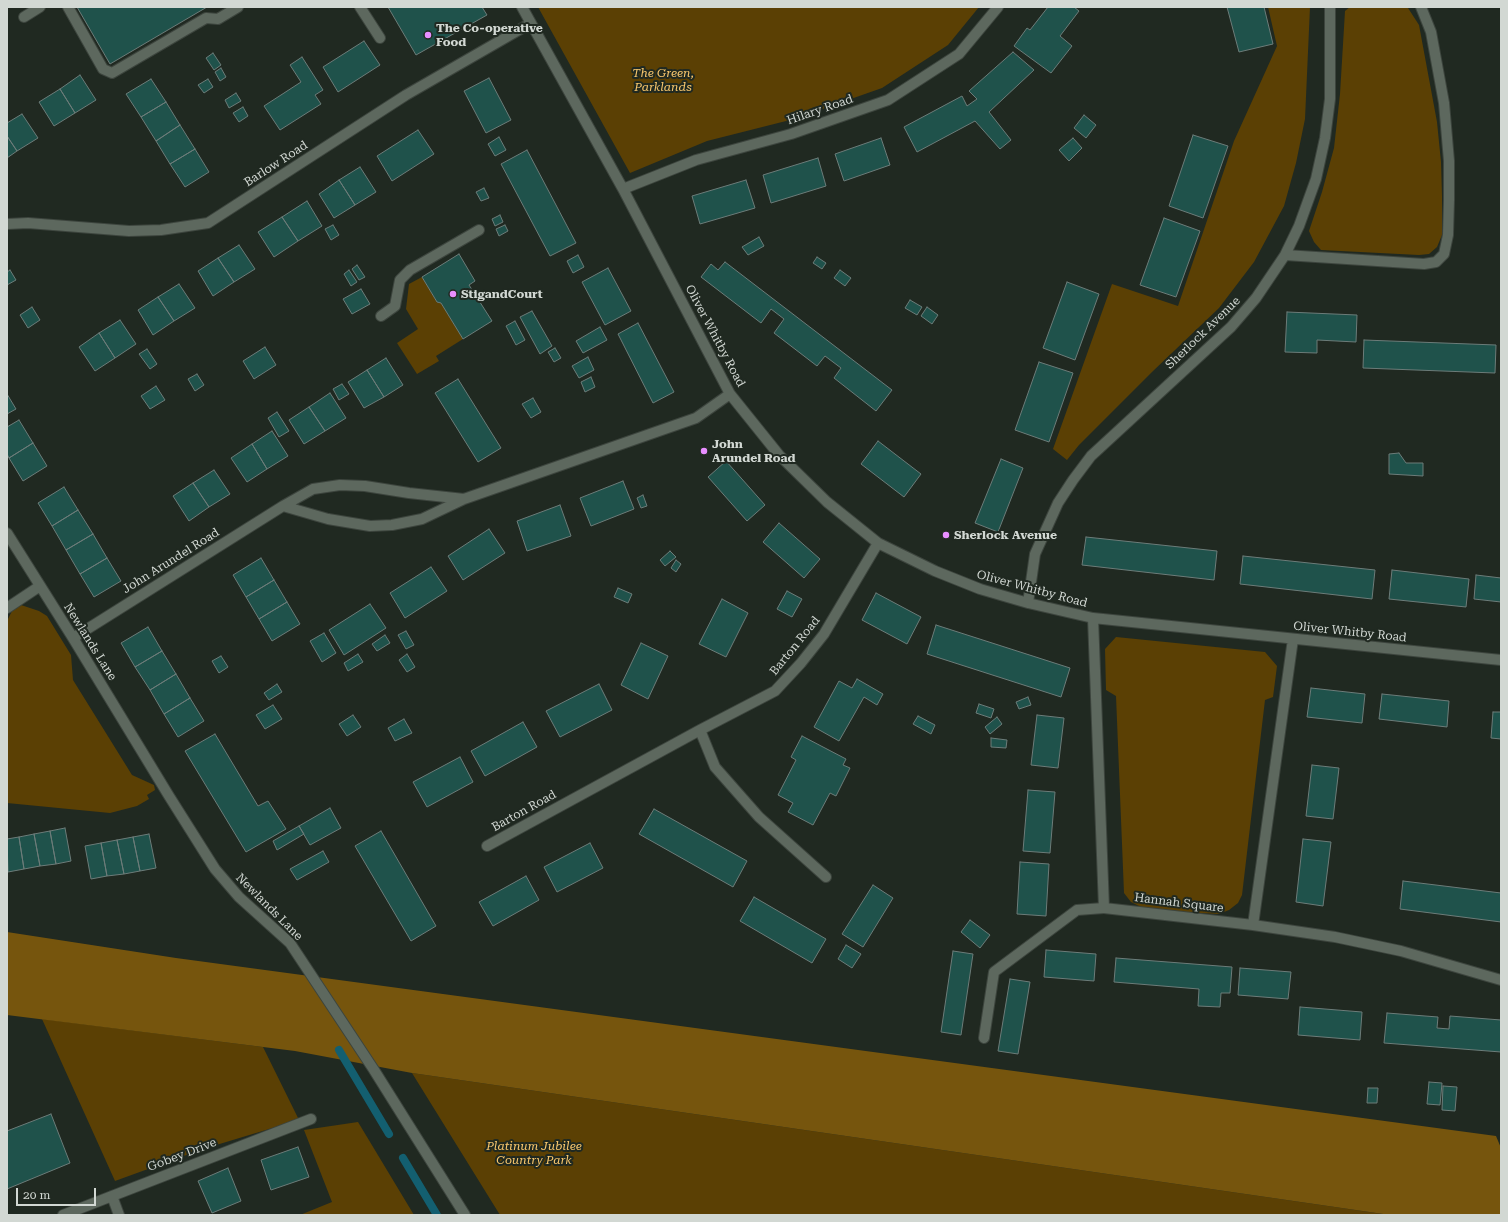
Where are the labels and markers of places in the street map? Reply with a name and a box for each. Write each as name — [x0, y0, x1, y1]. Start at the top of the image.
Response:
place label: The Co-operative Food — [436, 21, 543, 49]
marker: The Co-operative Food — [423, 30, 433, 40]
place label: StigandCourt — [461, 287, 543, 301]
marker: StigandCourt — [448, 289, 458, 299]
place label: John Arundel Road — [712, 437, 795, 465]
marker: John Arundel Road — [699, 446, 709, 456]
place label: Sherlock Avenue — [954, 528, 1057, 542]
marker: Sherlock Avenue — [941, 530, 951, 540]

